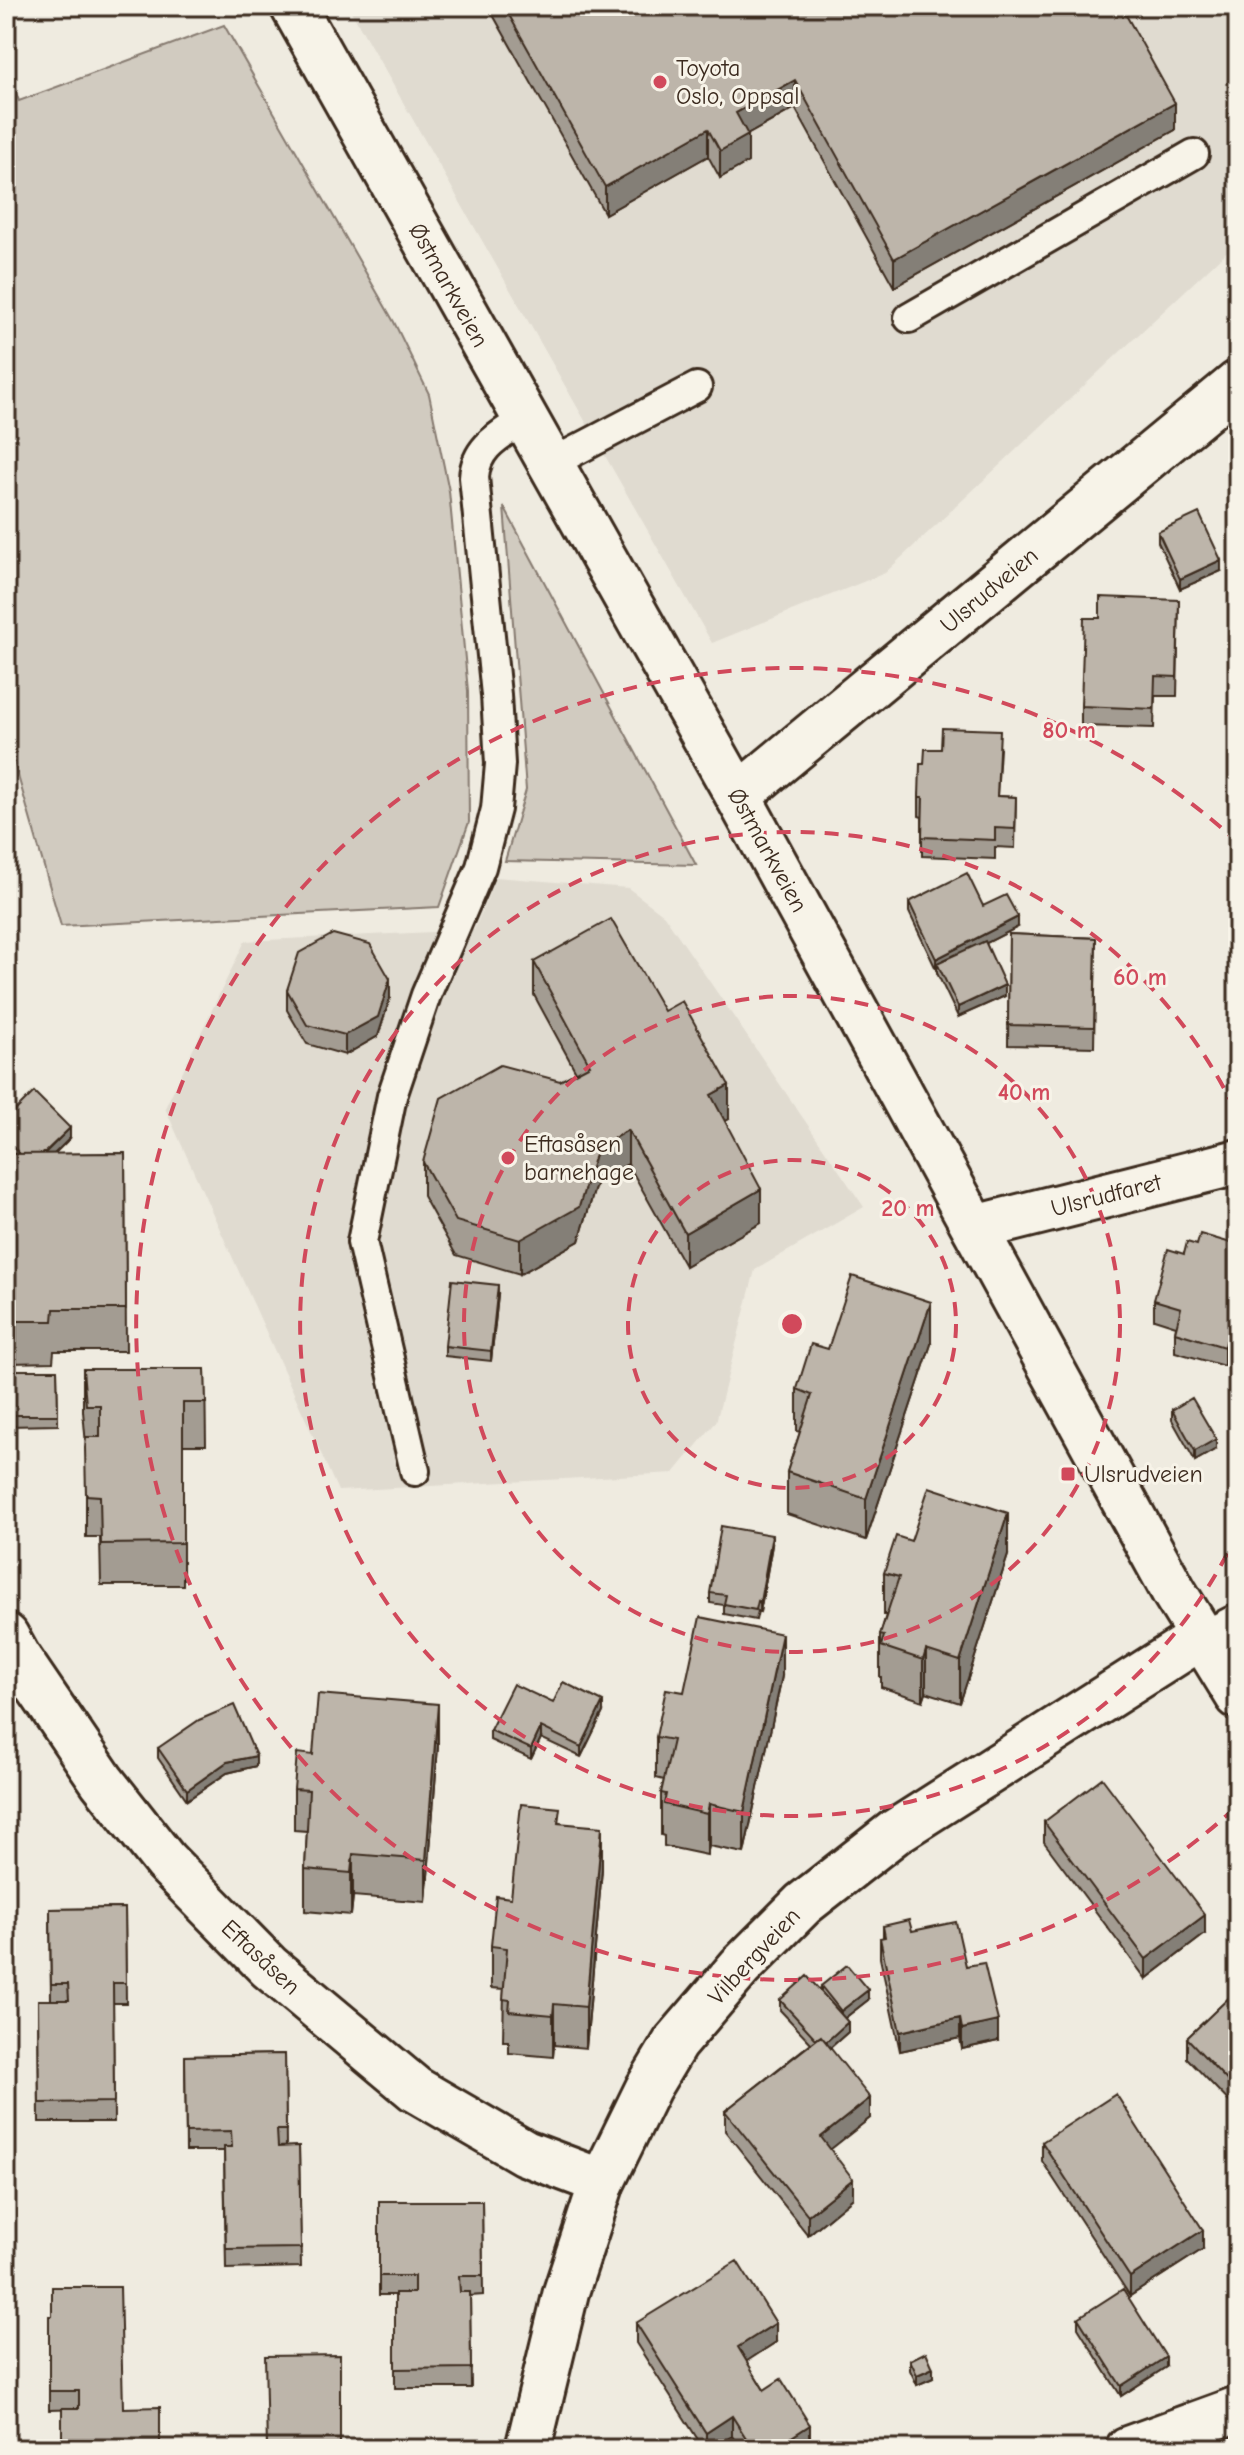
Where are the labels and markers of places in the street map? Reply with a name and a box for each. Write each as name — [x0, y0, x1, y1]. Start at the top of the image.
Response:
place label: Toyota Oslo, Oppsal — [676, 54, 800, 110]
marker: Toyota Oslo, Oppsal — [651, 73, 669, 91]
place label: Eftasåsen barnehage — [524, 1130, 634, 1186]
marker: Eftasåsen barnehage — [499, 1149, 517, 1167]
centre of rings — [778, 1310, 806, 1338]
place label: Ulsrudveien — [1084, 1460, 1203, 1488]
marker: Ulsrudveien — [1059, 1465, 1077, 1483]

